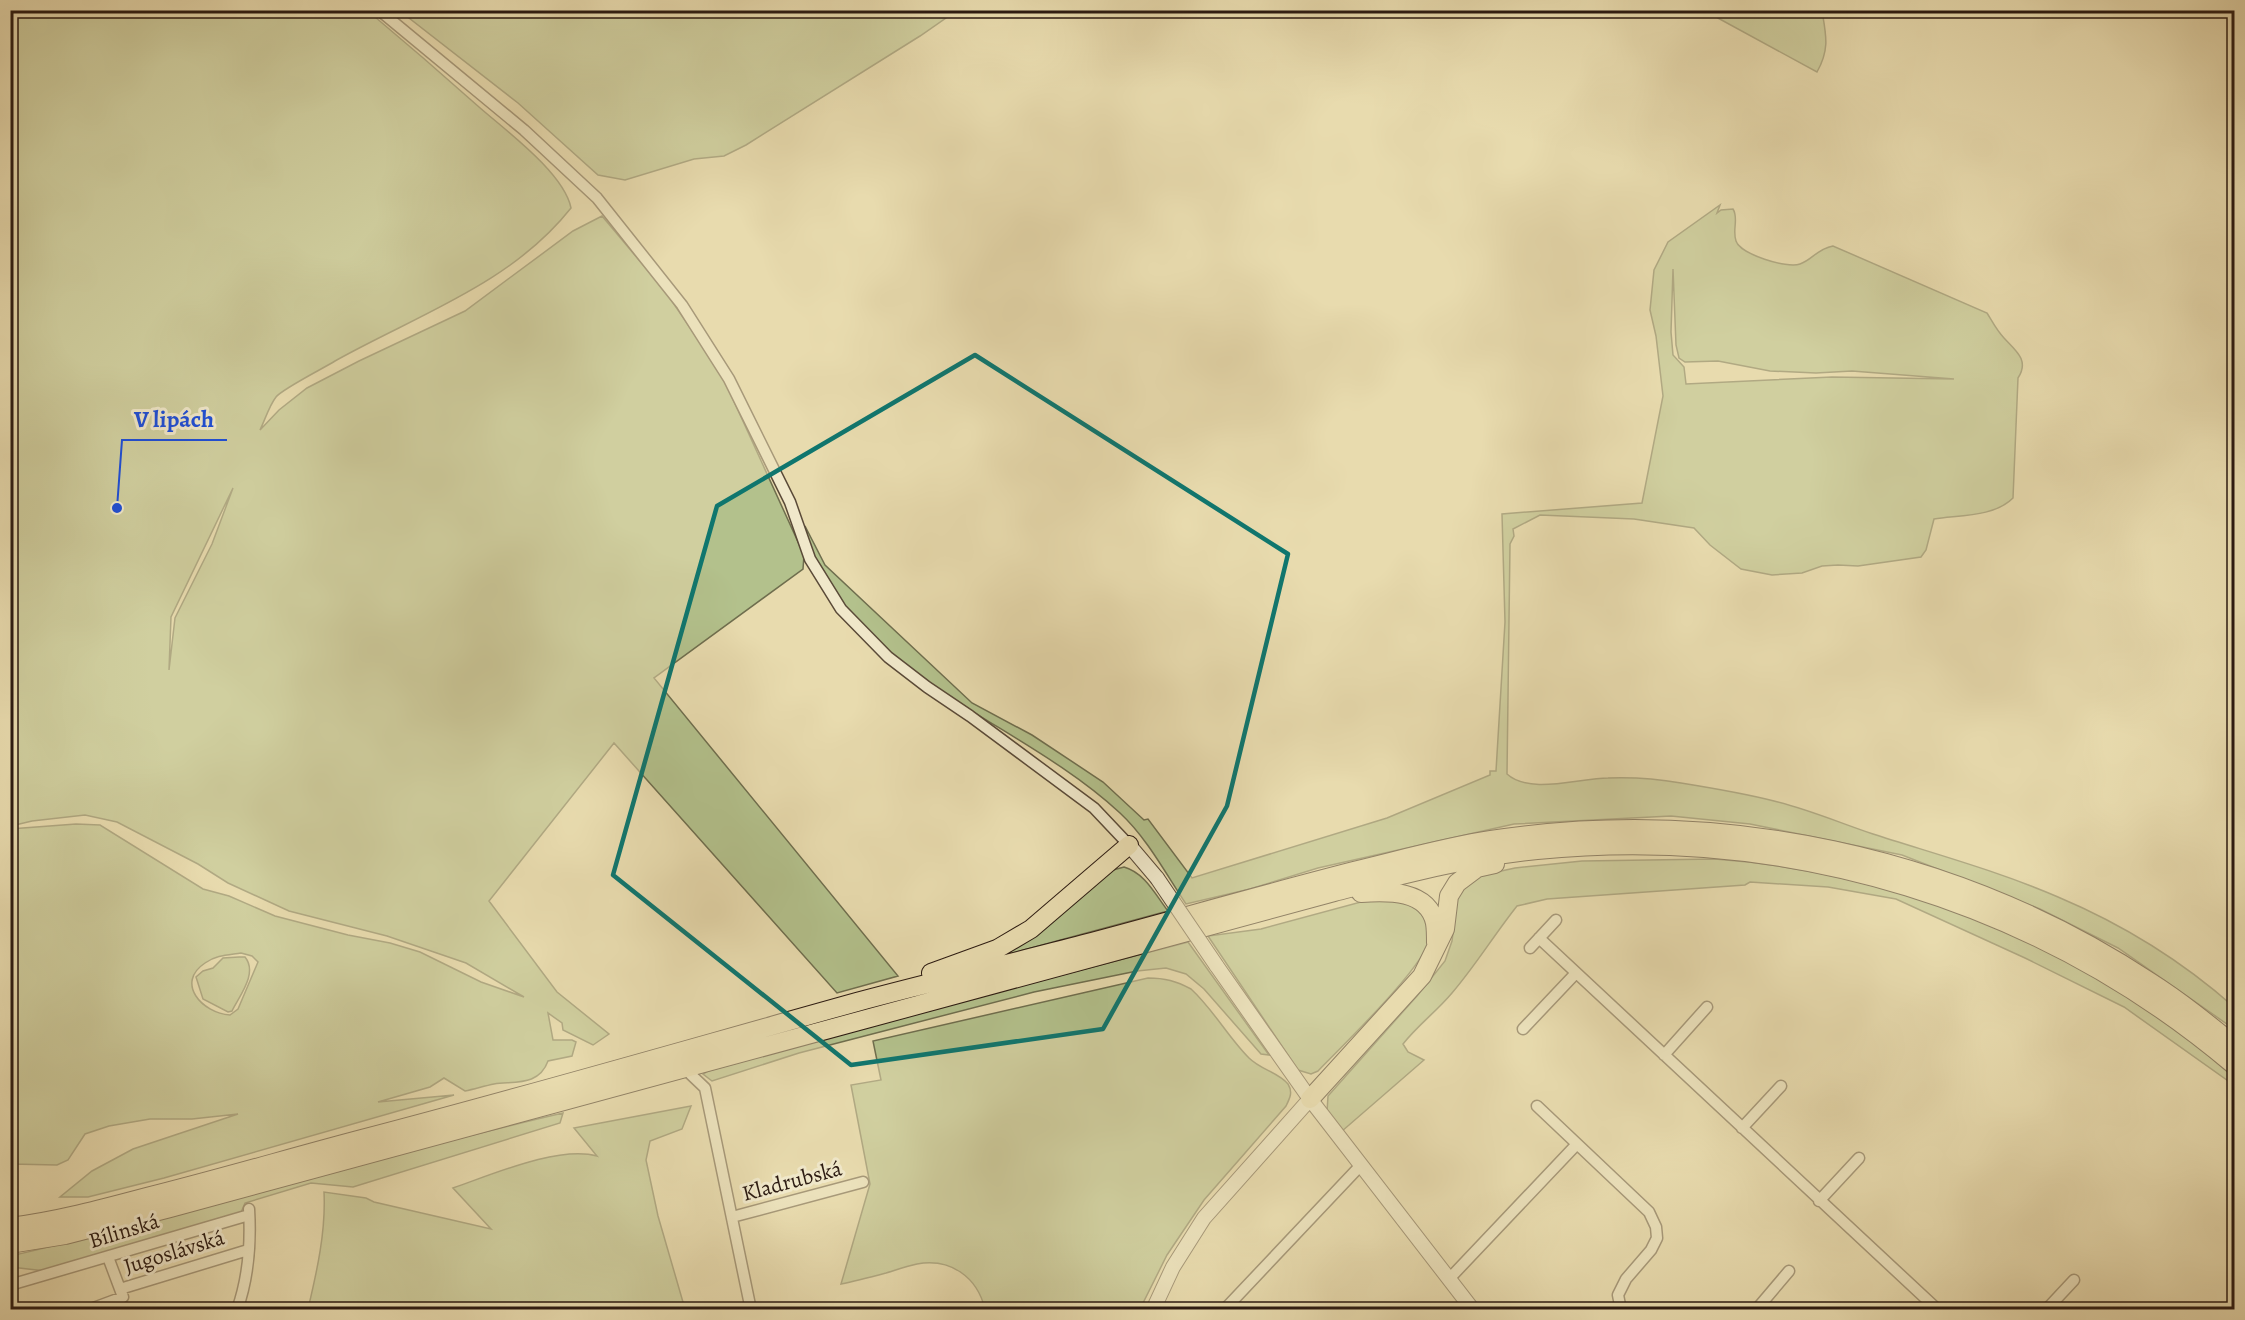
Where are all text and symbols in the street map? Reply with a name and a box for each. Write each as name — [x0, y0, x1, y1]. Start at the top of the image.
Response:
callout: V lipách — [122, 398, 227, 440]
text: V lipách — [133, 403, 214, 435]
street label: Kladrubská — [739, 1153, 846, 1209]
street label: Bílinská — [85, 1206, 164, 1256]
street label: Jugoslávská — [120, 1222, 229, 1282]

